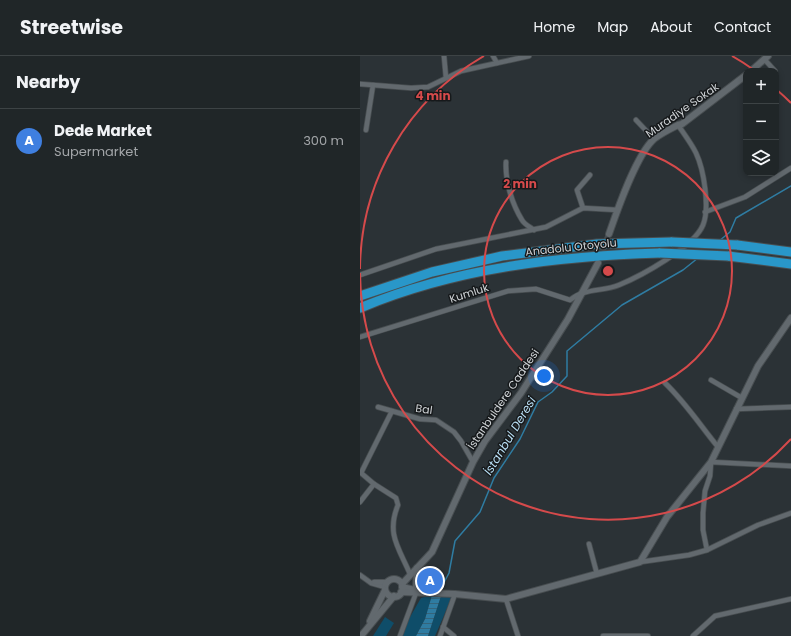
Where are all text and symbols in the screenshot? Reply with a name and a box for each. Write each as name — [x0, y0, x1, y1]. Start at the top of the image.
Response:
text: Streetwise — [20, 14, 123, 41]
text: Home — [533, 17, 575, 37]
text: Map — [597, 17, 628, 37]
text: About — [650, 17, 692, 37]
text: Contact — [714, 17, 771, 37]
map controls — [743, 68, 779, 176]
button: + — [743, 68, 779, 104]
text: Nearby — [16, 70, 80, 94]
street label: Muradiye Sokak — [642, 78, 722, 141]
text: 4 min — [415, 87, 451, 104]
button: − — [743, 104, 779, 140]
text: Dede Market — [54, 120, 152, 141]
text: A — [24, 131, 34, 150]
text: 300 m — [303, 131, 344, 150]
button: layers — [743, 140, 779, 176]
text: Supermarket — [54, 142, 138, 161]
text: 2 min — [503, 175, 537, 192]
street label: Anadolu Otoyolu — [525, 234, 617, 260]
centre of rings — [601, 264, 615, 278]
street label: Kumluk — [447, 279, 491, 307]
street label: İstanbuldere Caddesi — [463, 345, 543, 453]
your location — [534, 366, 554, 386]
water label: İstanbul Deresi — [479, 392, 540, 478]
street label: Bal — [415, 400, 433, 418]
pin: A — [417, 566, 443, 596]

